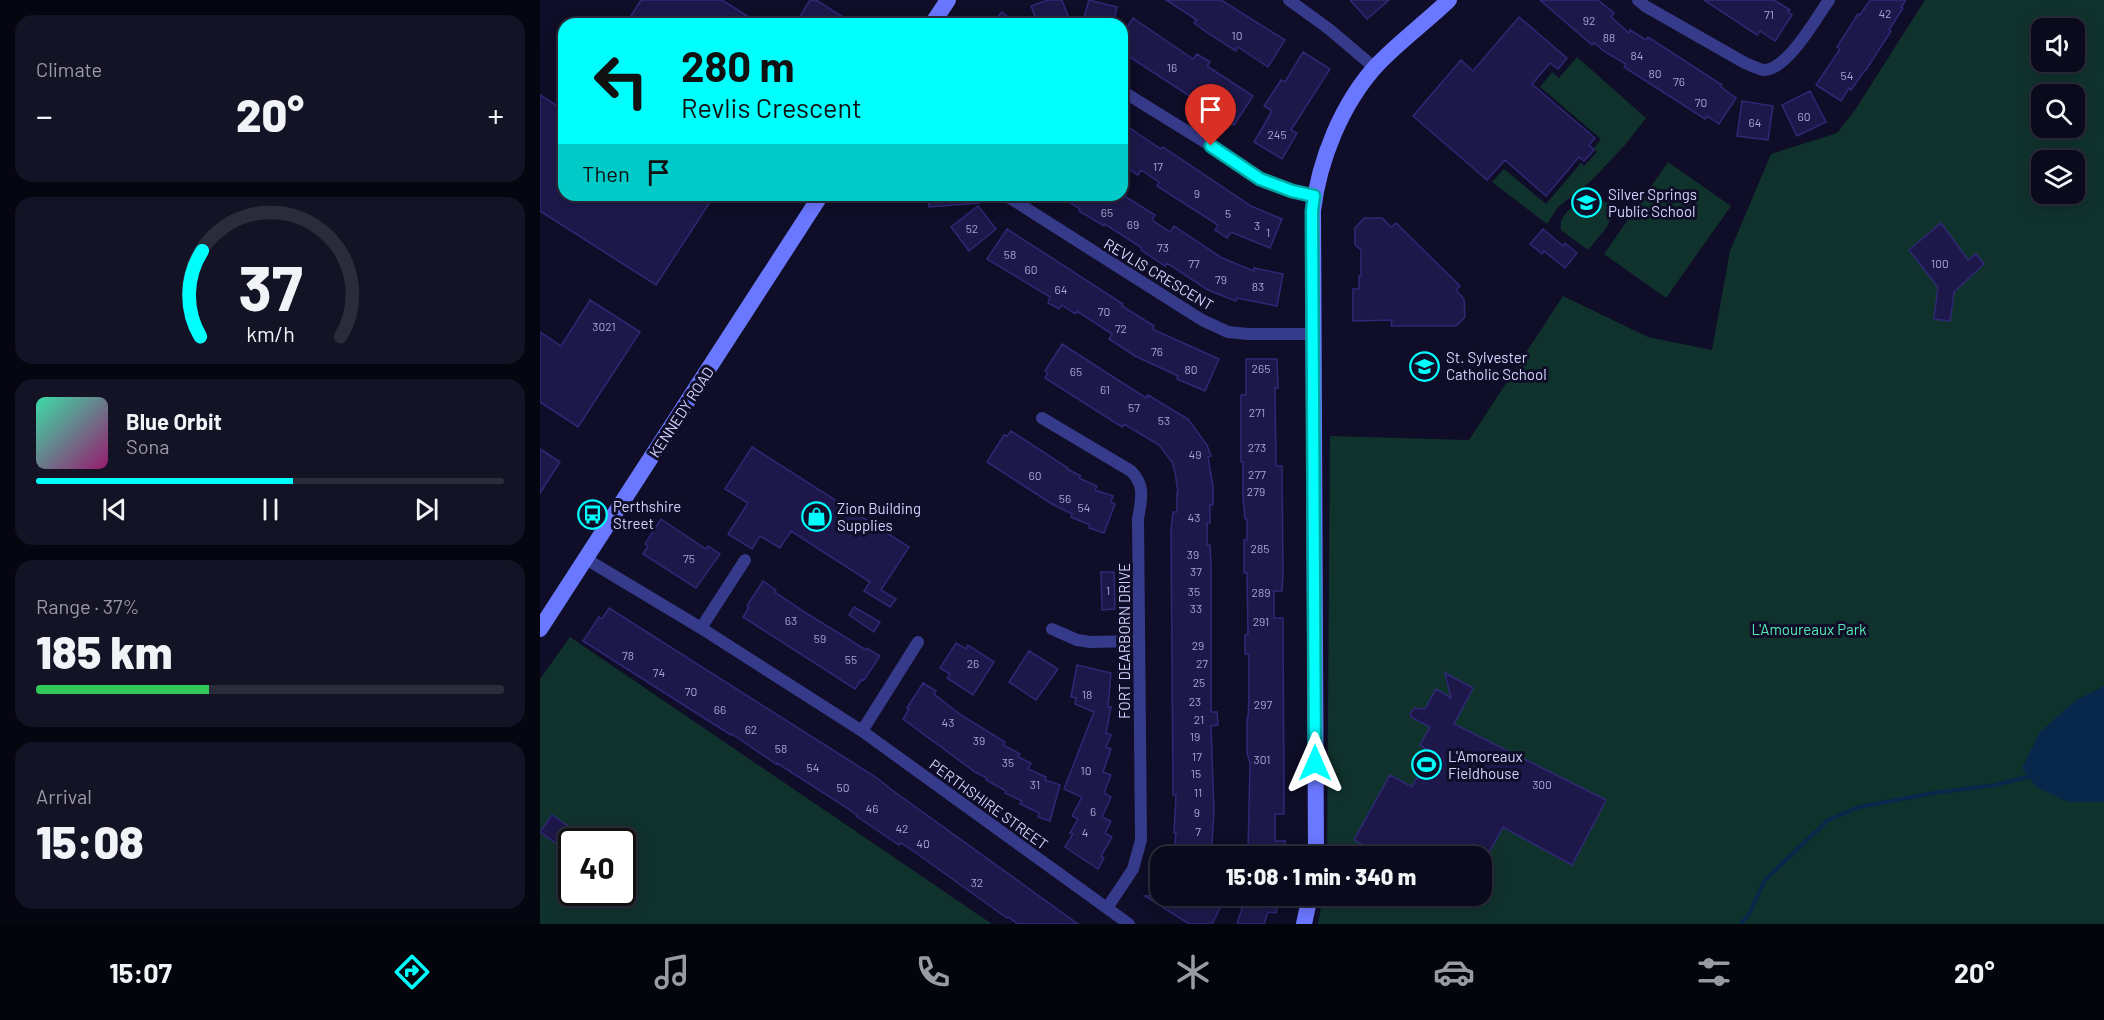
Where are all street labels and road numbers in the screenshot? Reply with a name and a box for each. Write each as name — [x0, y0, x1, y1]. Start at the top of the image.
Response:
street label: REVLIS CRESCENT — [1101, 234, 1217, 314]
street label: KENNEDY ROAD — [645, 363, 717, 461]
street label: FORT DEARBORN DRIVE — [1115, 563, 1133, 719]
street label: PERTHSHIRE STREET — [926, 755, 1052, 853]

